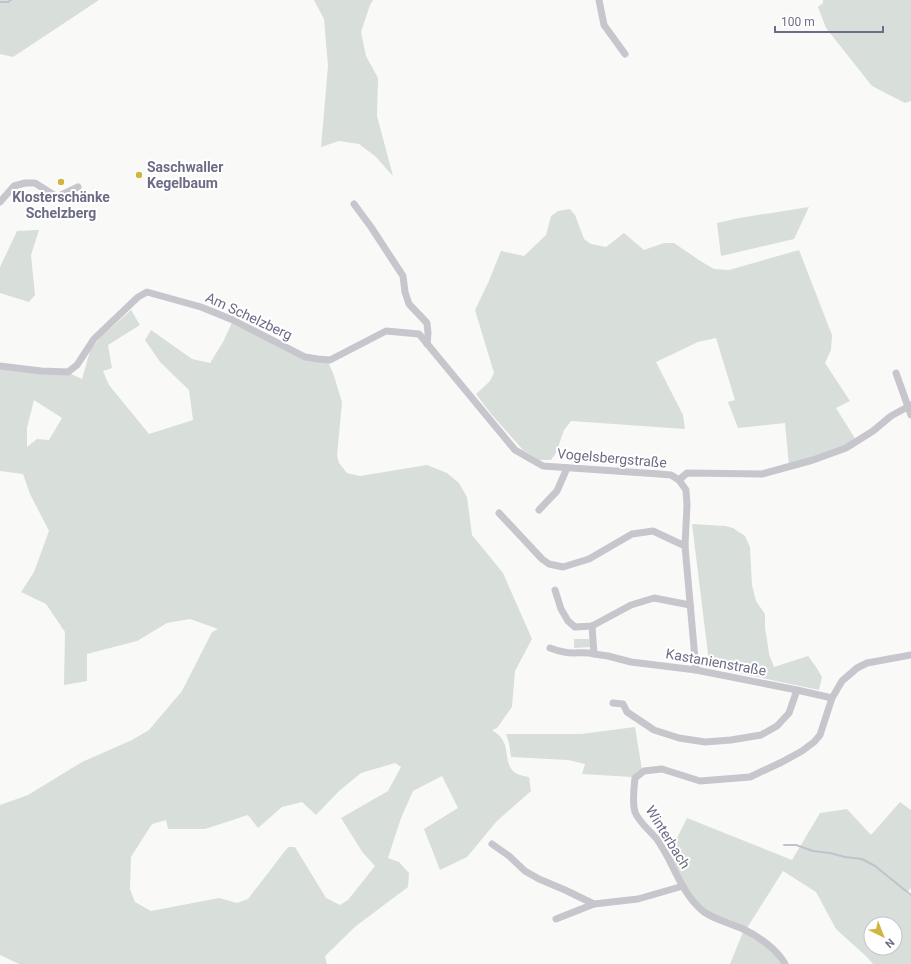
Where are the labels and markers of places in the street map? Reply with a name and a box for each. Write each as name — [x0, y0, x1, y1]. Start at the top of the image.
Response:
place label: Saschwaller Kegelbaum — [147, 159, 223, 191]
marker: Saschwaller Kegelbaum — [134, 170, 144, 180]
marker: Klosterschänke Schelzberg — [56, 177, 66, 187]
place label: Klosterschänke Schelzberg — [12, 189, 110, 221]

